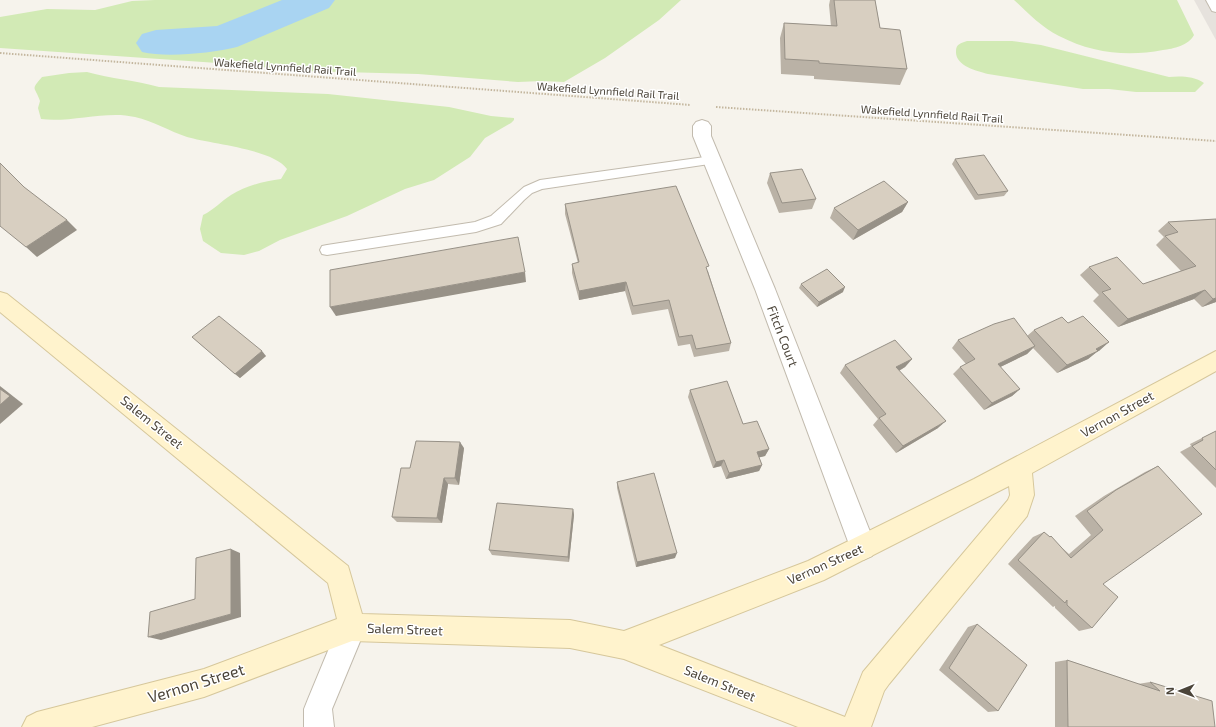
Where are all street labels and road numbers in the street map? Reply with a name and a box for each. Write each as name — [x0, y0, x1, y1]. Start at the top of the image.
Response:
street label: Wakefield Lynnfield Rail Trail — [213, 55, 358, 78]
street label: Wakefield Lynnfield Rail Trail — [536, 79, 681, 102]
street label: Wakefield Lynnfield Rail Trail — [860, 102, 1005, 125]
street label: Fitch Court — [764, 303, 802, 369]
street label: Vernon Street — [1078, 387, 1156, 441]
street label: Salem Street — [118, 392, 186, 452]
street label: Vernon Street — [785, 540, 865, 588]
street label: Salem Street — [367, 620, 443, 638]
street label: Vernon Street — [145, 659, 246, 706]
street label: Salem Street — [682, 661, 758, 705]

